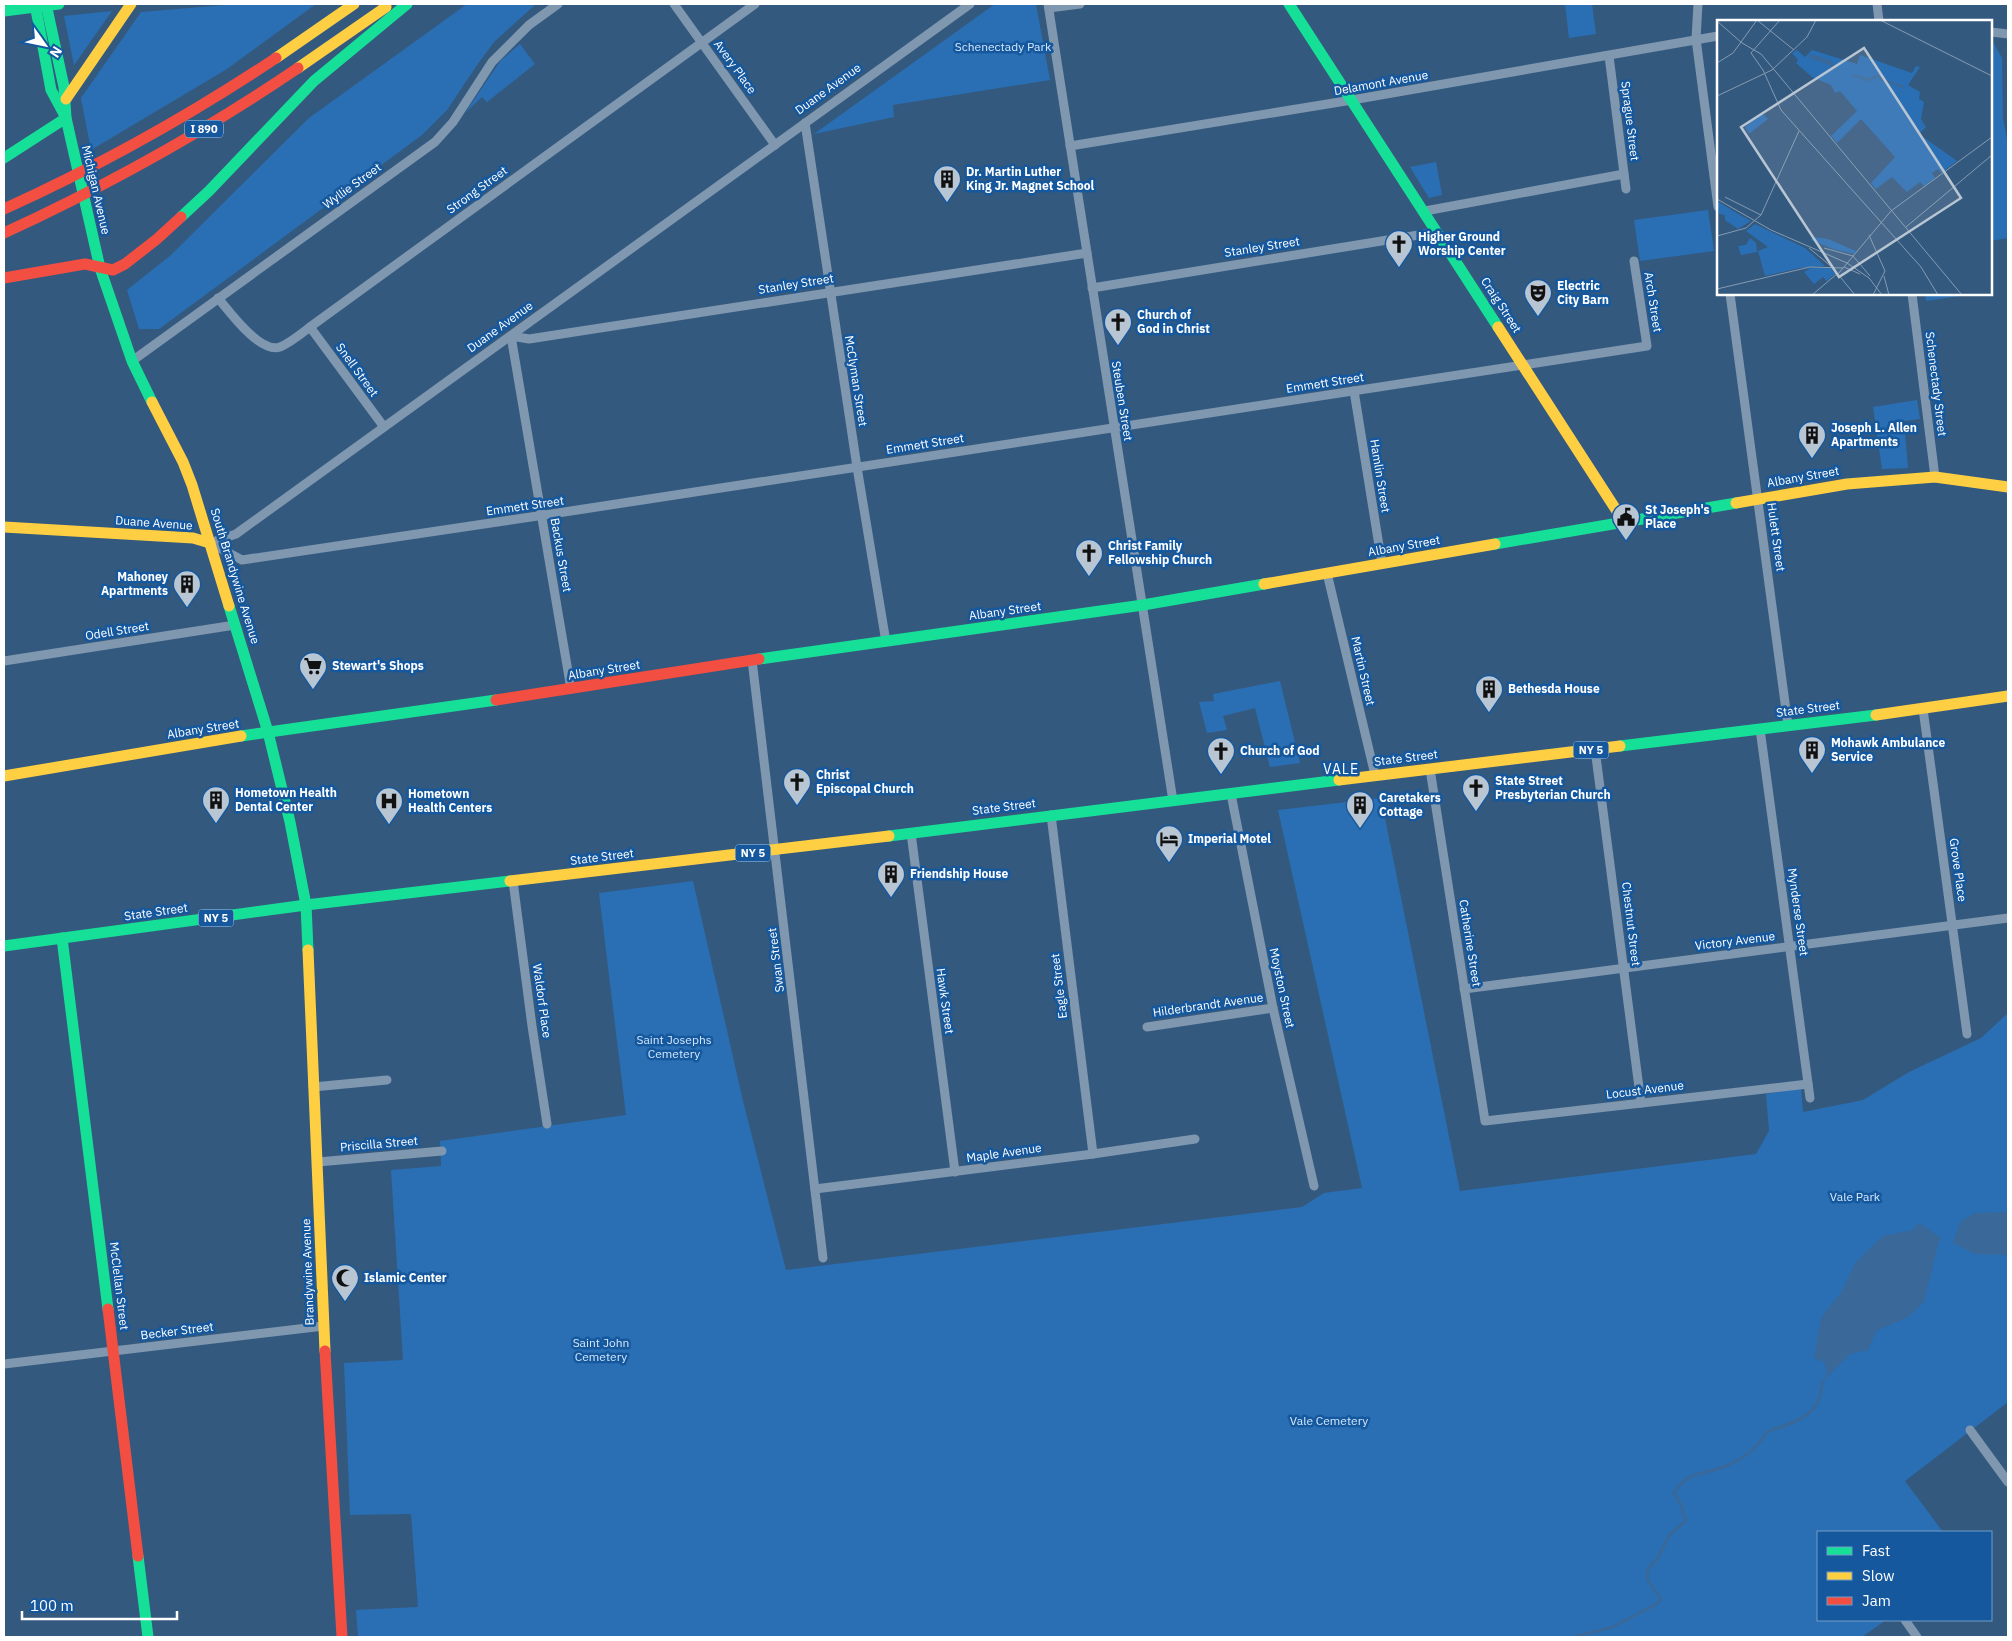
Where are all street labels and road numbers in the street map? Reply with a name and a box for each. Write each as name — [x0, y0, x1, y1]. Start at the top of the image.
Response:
street label: Avery Place — [711, 37, 760, 97]
street label: Duane Avenue — [792, 59, 864, 117]
street label: Delamont Avenue — [1333, 67, 1430, 98]
street label: Sprague Street — [1618, 80, 1643, 162]
road number: I 890 — [185, 120, 223, 138]
street label: Michigan Avenue — [79, 144, 114, 236]
street label: Wyllie Street — [320, 159, 384, 212]
street label: Strong Street — [444, 163, 510, 217]
street label: Stanley Street — [1223, 233, 1301, 260]
street label: Stanley Street — [757, 270, 835, 297]
street label: Arch Street — [1641, 271, 1666, 333]
street label: Craig Street — [1478, 274, 1525, 335]
street label: Duane Avenue — [464, 297, 536, 355]
street label: Schenectady Street — [1923, 331, 1950, 437]
street label: McClyman Street — [842, 334, 871, 427]
street label: Snell Street — [333, 340, 382, 399]
street label: Steuben Street — [1109, 360, 1136, 442]
street label: Emmett Street — [1285, 369, 1365, 396]
street label: Emmett Street — [885, 430, 965, 457]
street label: Hamlin Street — [1367, 438, 1394, 514]
street label: Albany Street — [1766, 463, 1840, 490]
street label: Emmett Street — [485, 493, 565, 518]
street label: Hulett Street — [1764, 502, 1789, 572]
street label: South Brandywine Avenue — [208, 506, 263, 646]
street label: Duane Avenue — [115, 512, 194, 533]
street label: Backus Street — [548, 517, 575, 593]
street label: Albany Street — [1367, 532, 1441, 559]
street label: Albany Street — [968, 598, 1042, 623]
street label: Odell Street — [84, 618, 150, 643]
street label: Martin Street — [1348, 635, 1379, 707]
street label: Albany Street — [567, 656, 641, 683]
street label: State Street — [1775, 697, 1841, 720]
street label: Albany Street — [166, 715, 240, 742]
road number: NY 5 — [1574, 742, 1608, 758]
street label: State Street — [1373, 746, 1439, 769]
street label: State Street — [971, 795, 1037, 818]
street label: Grove Place — [1947, 837, 1970, 903]
road number: NY 5 — [736, 844, 770, 861]
street label: State Street — [569, 845, 635, 868]
street label: Mynderse Street — [1785, 867, 1812, 957]
street label: Chestnut Street — [1619, 881, 1644, 967]
street label: Catherine Street — [1456, 898, 1485, 988]
street label: State Street — [123, 900, 189, 923]
road number: NY 5 — [198, 910, 234, 926]
street label: Swan Street — [764, 927, 787, 993]
street label: Victory Avenue — [1694, 928, 1776, 953]
street label: Moyston Street — [1267, 946, 1298, 1029]
street label: Eagle Street — [1047, 953, 1070, 1019]
street label: Waldorf Place — [530, 963, 555, 1039]
street label: Hawk Street — [933, 967, 958, 1035]
street label: Hilderbrandt Avenue — [1152, 989, 1264, 1020]
street label: Locust Avenue — [1605, 1077, 1685, 1102]
street label: Priscilla Street — [339, 1133, 418, 1154]
street label: Maple Avenue — [965, 1140, 1043, 1165]
street label: Brandywine Avenue — [298, 1218, 317, 1326]
street label: McClellan Street — [107, 1241, 132, 1331]
street label: Becker Street — [140, 1319, 214, 1342]

